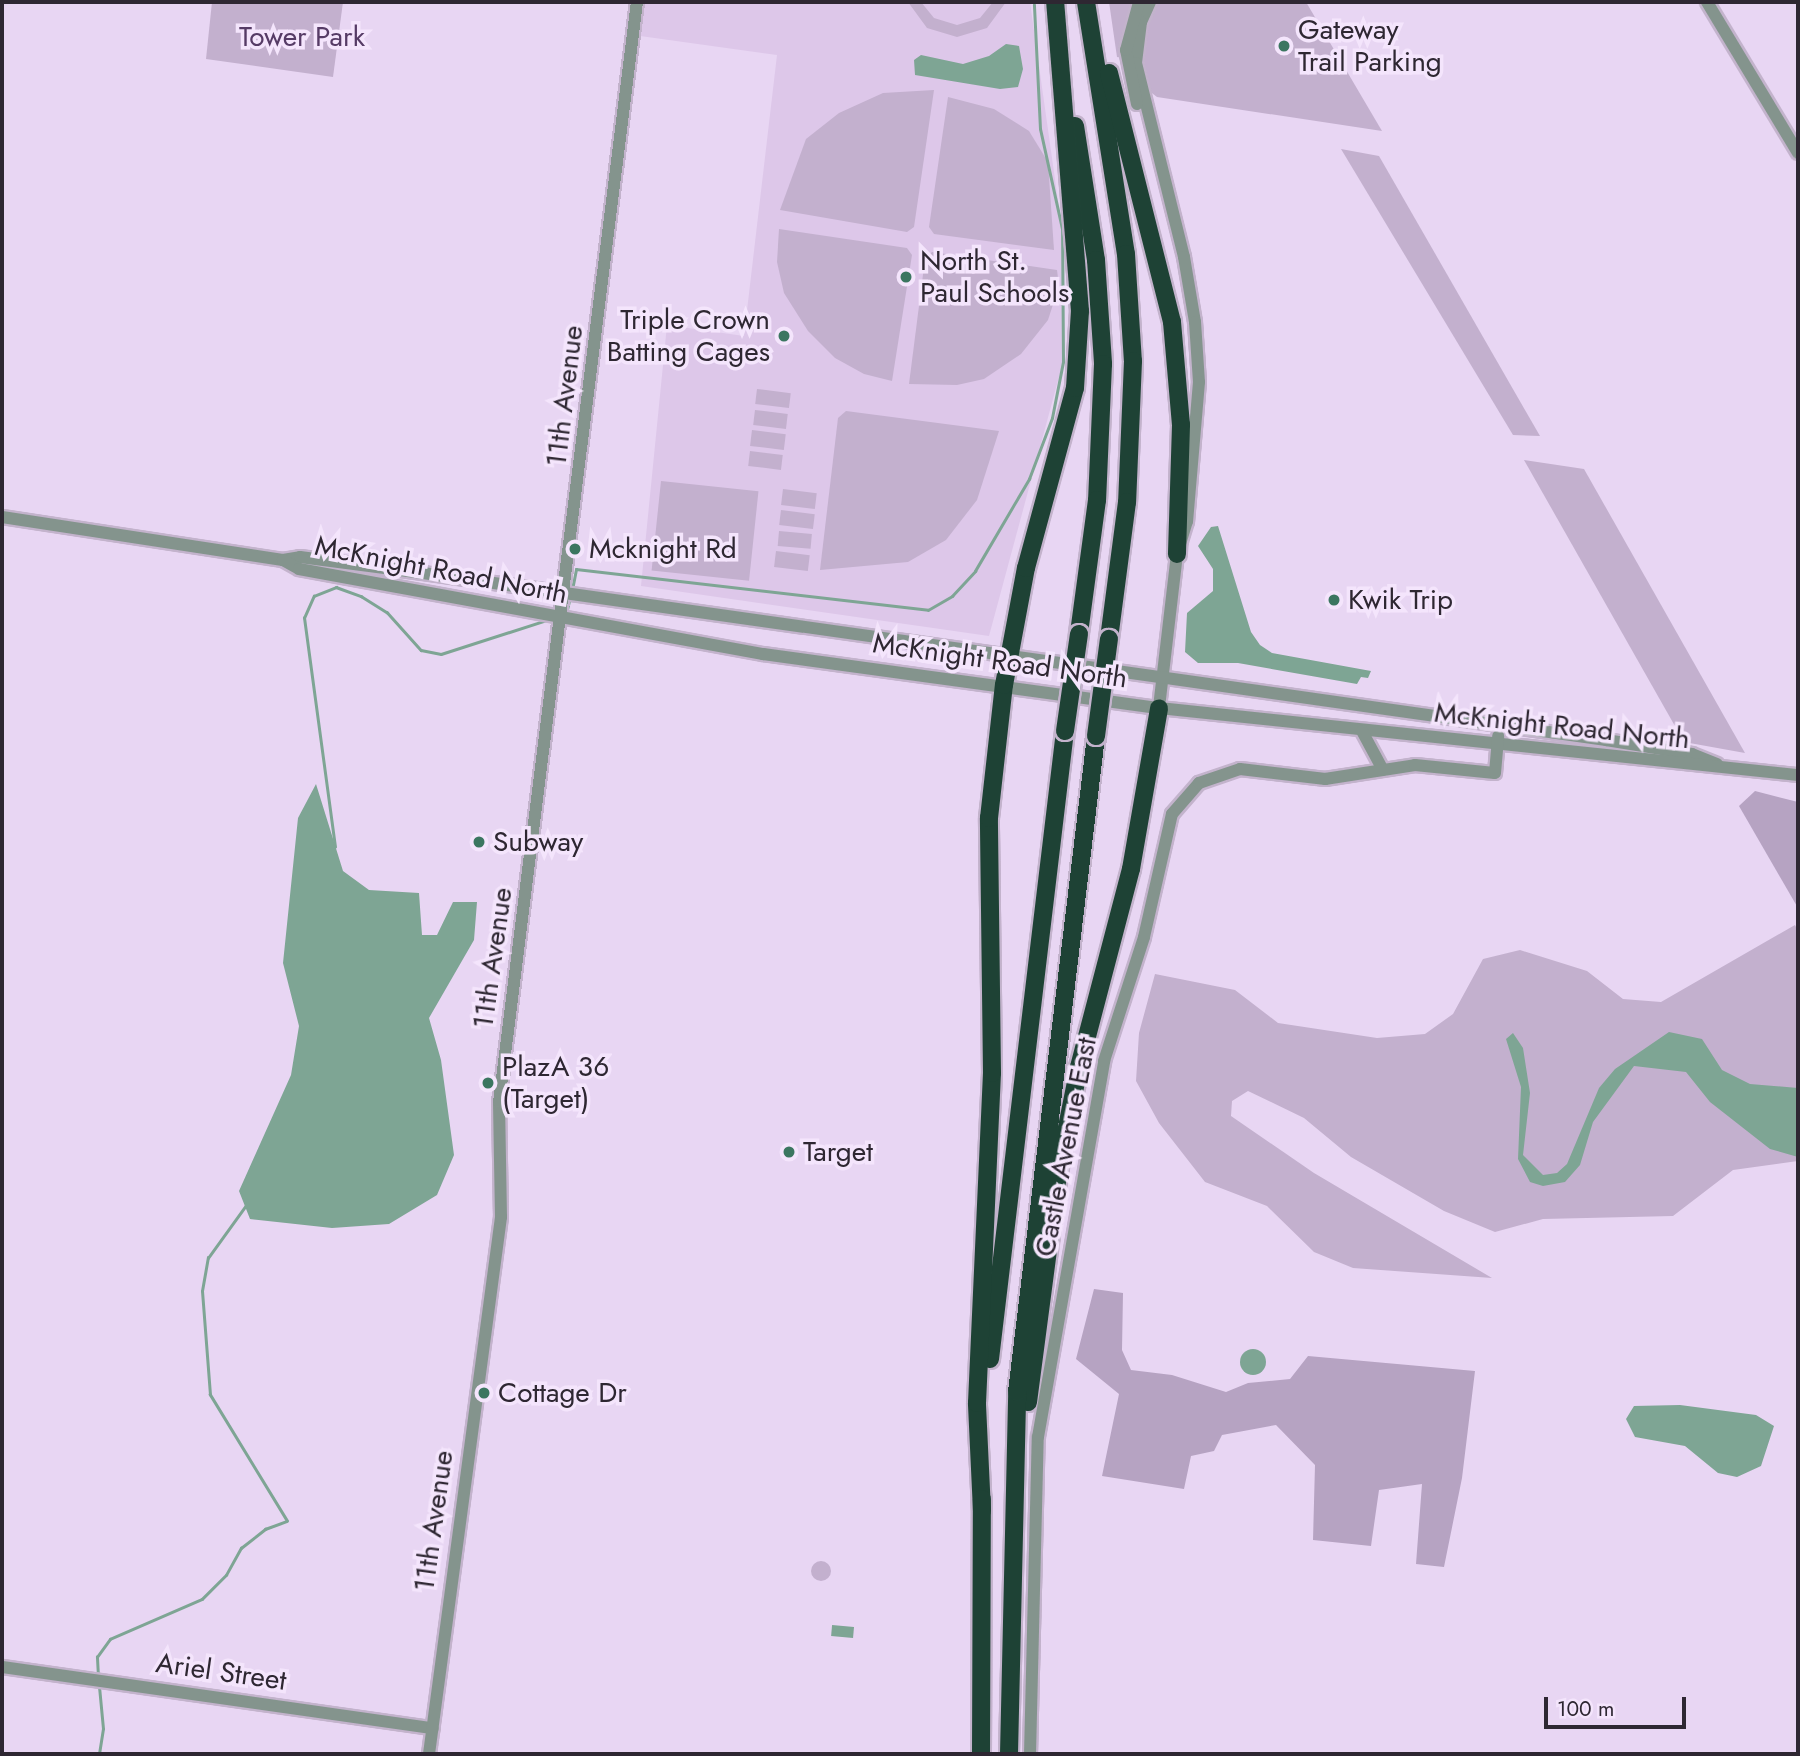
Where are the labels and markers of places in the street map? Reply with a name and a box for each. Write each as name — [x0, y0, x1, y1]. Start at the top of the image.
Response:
place label: Gateway Trail Parking — [1298, 13, 1442, 79]
marker: Gateway Trail Parking — [1276, 38, 1292, 54]
place label: North St. Paul Schools — [920, 244, 1069, 310]
marker: North St. Paul Schools — [898, 269, 914, 285]
place label: Triple Crown Batting Cages — [607, 303, 770, 369]
marker: Triple Crown Batting Cages — [776, 328, 792, 344]
place label: Mcknight Rd — [589, 532, 737, 566]
marker: Mcknight Rd — [567, 541, 583, 557]
place label: Kwik Trip — [1348, 583, 1453, 617]
marker: Kwik Trip — [1326, 592, 1342, 608]
place label: Subway — [493, 825, 583, 859]
marker: Subway — [471, 834, 487, 850]
place label: PlazA 36 (Target) — [502, 1050, 609, 1116]
marker: PlazA 36 (Target) — [480, 1075, 496, 1091]
place label: Target — [803, 1135, 873, 1169]
marker: Target — [781, 1144, 797, 1160]
place label: Cottage Dr — [498, 1376, 627, 1410]
marker: Cottage Dr — [476, 1385, 492, 1401]

